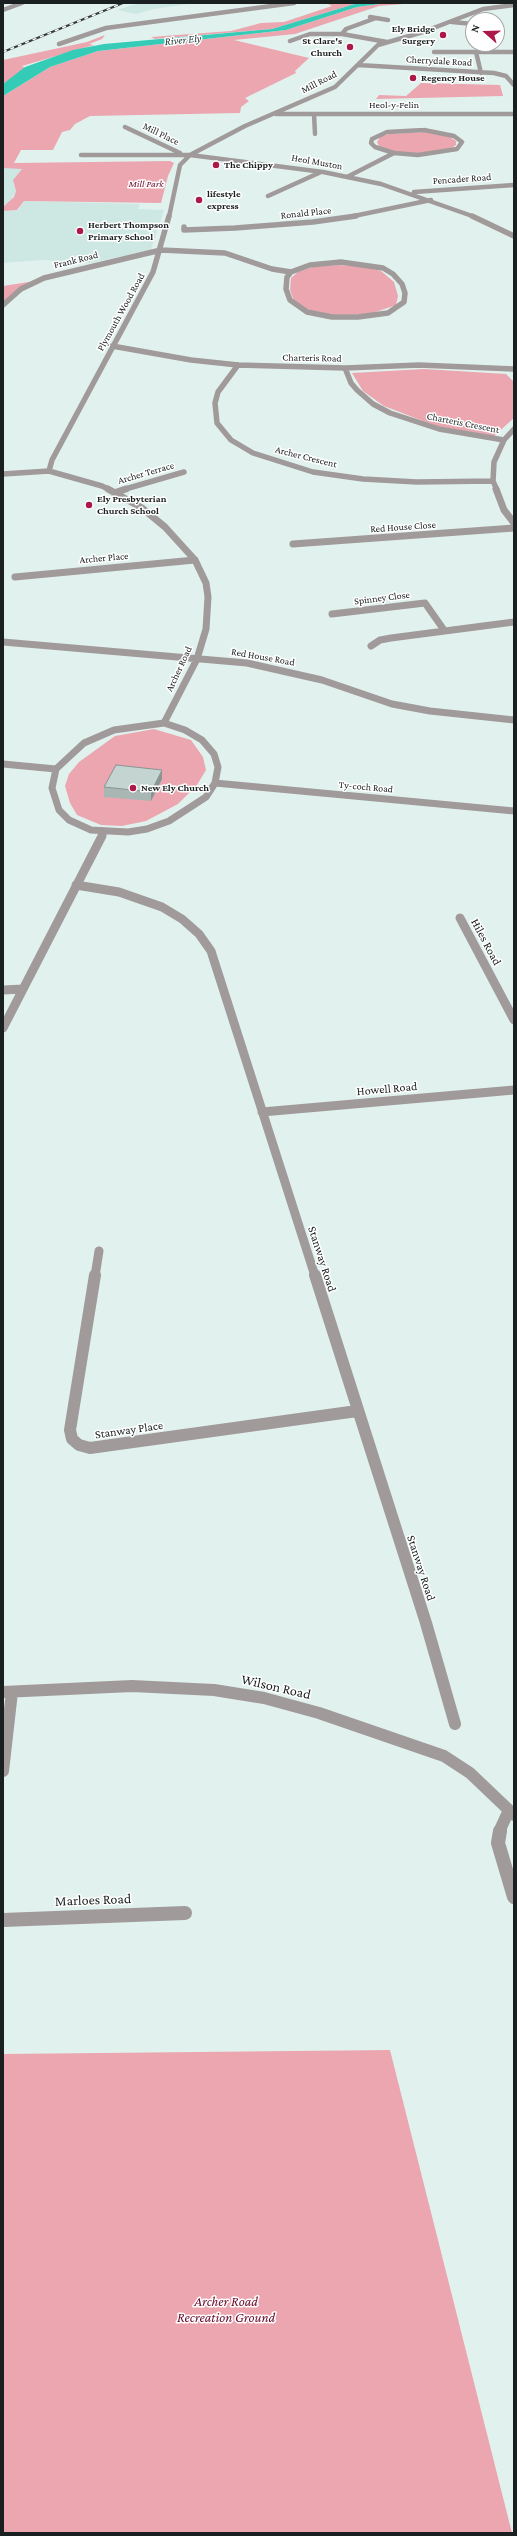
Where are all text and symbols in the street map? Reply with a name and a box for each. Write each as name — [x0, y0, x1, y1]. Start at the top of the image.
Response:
north arrow — [465, 12, 505, 52]
place label: Ely Bridge Surgery — [392, 23, 435, 46]
text: N — [468, 23, 482, 34]
marker: Ely Bridge Surgery — [438, 30, 448, 40]
water label: River Ely — [164, 32, 202, 48]
place label: St Clare's Church — [302, 35, 342, 58]
marker: St Clare's Church — [345, 42, 355, 52]
street label: Cherrydale Road — [406, 53, 472, 69]
street label: Mill Road — [299, 68, 339, 96]
place label: Regency House — [421, 72, 485, 84]
marker: Regency House — [408, 73, 418, 83]
street label: Heol-y-Felin — [369, 99, 419, 111]
street label: Mill Place — [141, 120, 181, 148]
street label: Heol Muston — [291, 152, 343, 172]
place label: The Chippy — [224, 159, 273, 171]
marker: The Chippy — [211, 160, 221, 170]
street label: Pencader Road — [432, 171, 492, 187]
park label: Mill Park — [128, 178, 164, 190]
place label: lifestyle express — [207, 188, 241, 212]
marker: lifestyle express — [194, 195, 204, 205]
street label: Ronald Place — [280, 204, 332, 222]
place label: Herbert Thompson Primary School — [88, 219, 169, 242]
marker: Herbert Thompson Primary School — [75, 226, 85, 236]
street label: Frank Road — [53, 249, 99, 271]
street label: Plymouth Wood Road — [95, 271, 147, 353]
street label: Charteris Road — [282, 351, 342, 365]
street label: Charteris Crescent — [426, 410, 500, 436]
street label: Archer Crescent — [274, 444, 338, 470]
street label: Archer Terrace — [117, 459, 175, 487]
place label: Ely Presbyterian Church School — [97, 493, 166, 516]
marker: Ely Presbyterian Church School — [84, 500, 94, 510]
street label: Red House Close — [370, 519, 436, 535]
street label: Archer Place — [79, 550, 129, 566]
street label: Spinney Close — [354, 589, 410, 607]
street label: Archer Road — [163, 644, 195, 694]
street label: Red House Road — [230, 646, 296, 668]
street label: Ty-coch Road — [338, 779, 394, 795]
place label: New Ely Church — [141, 782, 209, 794]
marker: New Ely Church — [128, 783, 138, 793]
street label: Hiles Road — [468, 916, 504, 968]
street label: Howell Road — [356, 1079, 418, 1099]
street label: Stanway Road — [305, 1225, 339, 1293]
street label: Stanway Place — [94, 1418, 164, 1442]
street label: Stanway Road — [404, 1534, 438, 1602]
street label: Wilson Road — [240, 1671, 312, 1703]
street label: Marloes Road — [55, 1890, 131, 1910]
park label: Archer Road Recreation Ground — [177, 2294, 275, 2326]

